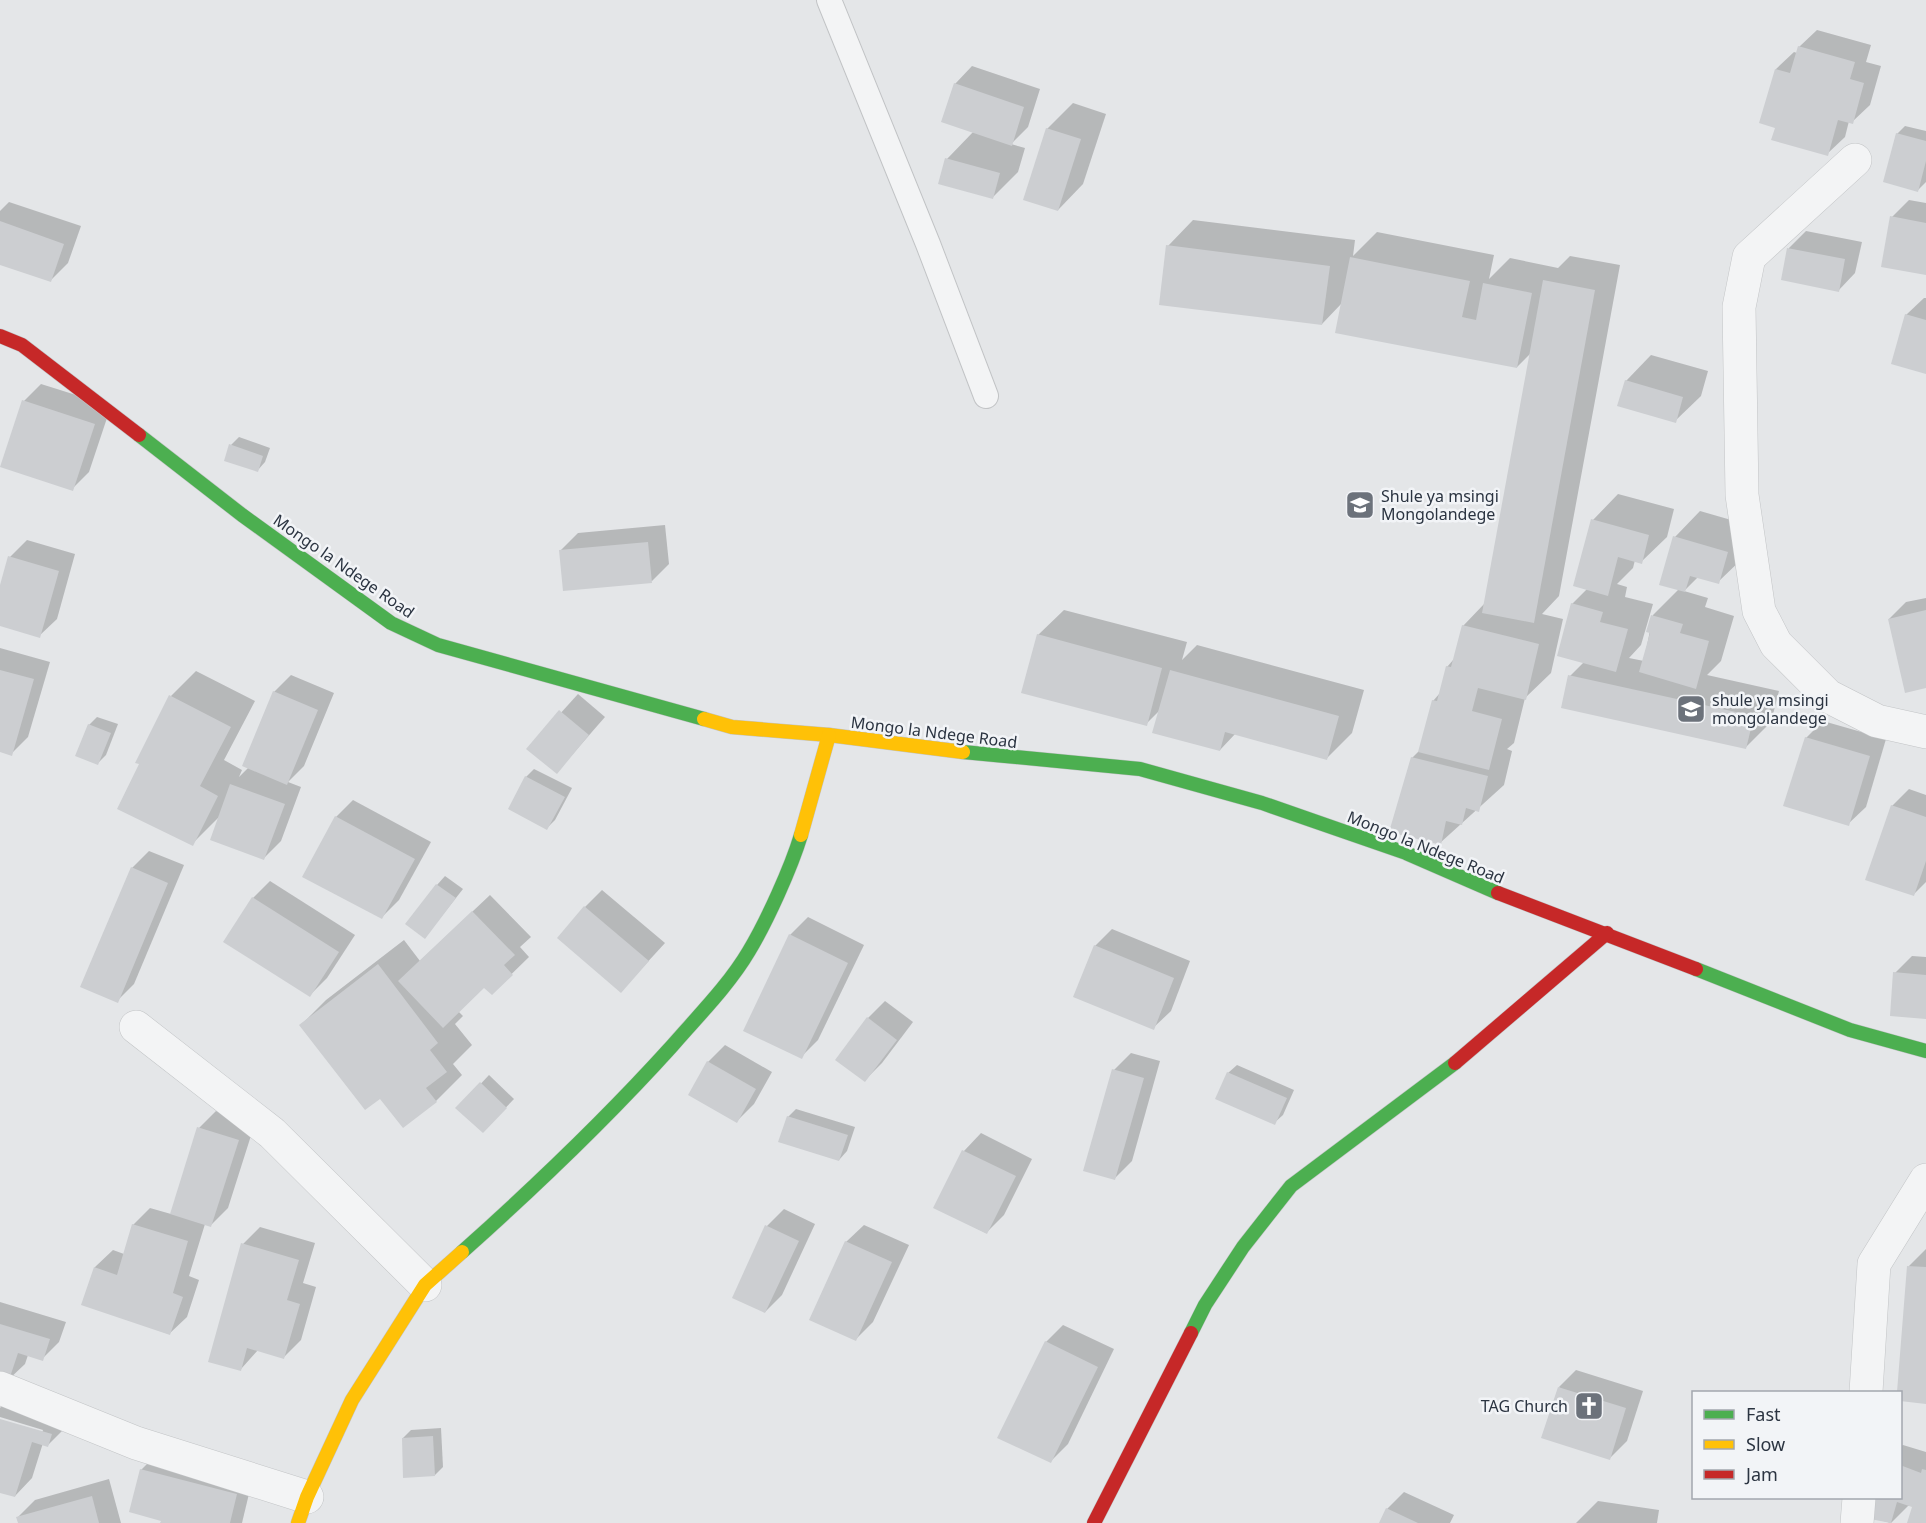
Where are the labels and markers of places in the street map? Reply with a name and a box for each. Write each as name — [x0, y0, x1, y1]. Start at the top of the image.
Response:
place label: Shule ya msingi Mongolandege — [1381, 485, 1499, 525]
school or university icon: Shule ya msingi Mongolandege — [1344, 489, 1376, 521]
place label: shule ya msingi mongolandege — [1712, 689, 1829, 729]
school or university icon: shule ya msingi mongolandege — [1675, 693, 1707, 725]
church icon: TAG Church — [1573, 1390, 1605, 1422]
place label: TAG Church — [1481, 1395, 1568, 1417]

